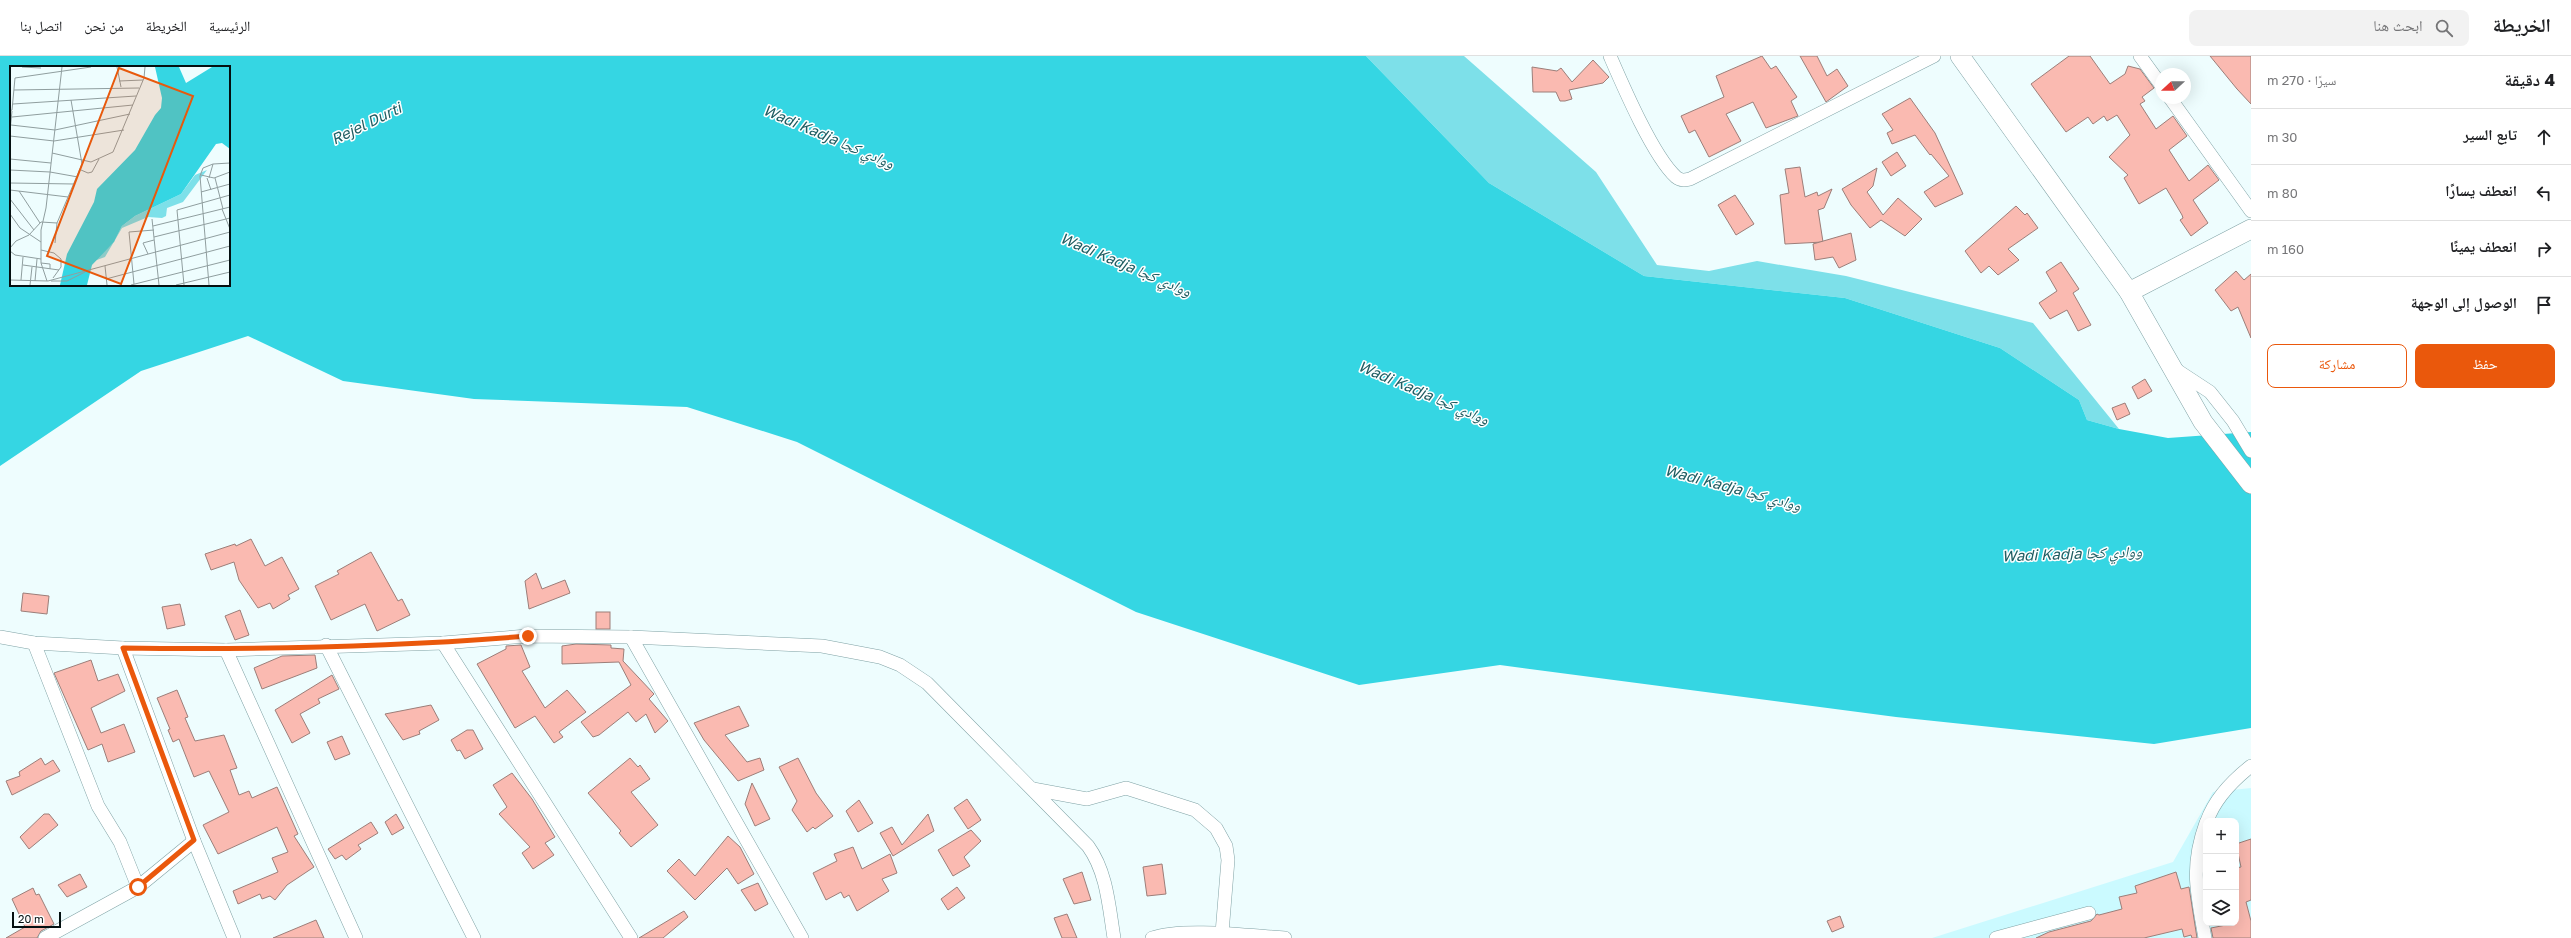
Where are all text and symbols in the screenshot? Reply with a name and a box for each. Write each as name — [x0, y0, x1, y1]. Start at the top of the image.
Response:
search box — [2189, 10, 2469, 46]
text: الخريطة — [2493, 13, 2551, 36]
text: ابحث هنا — [2373, 16, 2423, 34]
text: اتصل بنا — [20, 17, 62, 34]
text: من نحن — [84, 17, 124, 34]
text: الخريطة — [146, 17, 187, 34]
text: الرئيسية — [209, 17, 250, 34]
icon: search — [2433, 17, 2455, 39]
inset map — [10, 66, 230, 286]
north arrow — [2155, 68, 2191, 104]
text: 4 دقيقة — [2504, 69, 2555, 90]
text: سيرًا · 270 m — [2267, 72, 2336, 88]
water label: Rejel Durti — [328, 97, 406, 149]
water label: Wadi Kadja ووادي كجا — [759, 100, 897, 175]
text: تابع السير — [2463, 125, 2517, 143]
icon: ahead — [2533, 126, 2555, 148]
text: 30 m — [2267, 129, 2297, 145]
text: انعطف يسارًا — [2445, 181, 2517, 199]
icon: left — [2533, 182, 2555, 204]
text: 80 m — [2267, 185, 2298, 201]
water label: Wadi Kadja ووادي كجا — [1056, 228, 1194, 303]
text: انعطف يمينًا — [2450, 237, 2517, 255]
icon: right — [2533, 238, 2555, 260]
text: 160 m — [2267, 241, 2304, 257]
text: الوصول إلى الوجهة — [2411, 293, 2517, 311]
icon: arrive — [2533, 294, 2555, 316]
button: مشاركة — [2267, 344, 2407, 388]
button: حفظ — [2415, 344, 2555, 388]
water label: Wadi Kadja ووادي كجا — [1354, 356, 1492, 431]
water label: Wadi Kadja ووادي كجا — [1662, 460, 1803, 518]
water label: Wadi Kadja ووادي كجا — [2002, 542, 2143, 568]
route end — [519, 627, 537, 645]
map controls — [2203, 818, 2239, 926]
button: + — [2203, 818, 2239, 854]
button: − — [2203, 854, 2239, 890]
route start — [129, 878, 147, 896]
button: layers — [2203, 890, 2239, 926]
scale bar — [12, 910, 61, 929]
text: 20 m — [18, 912, 44, 925]

